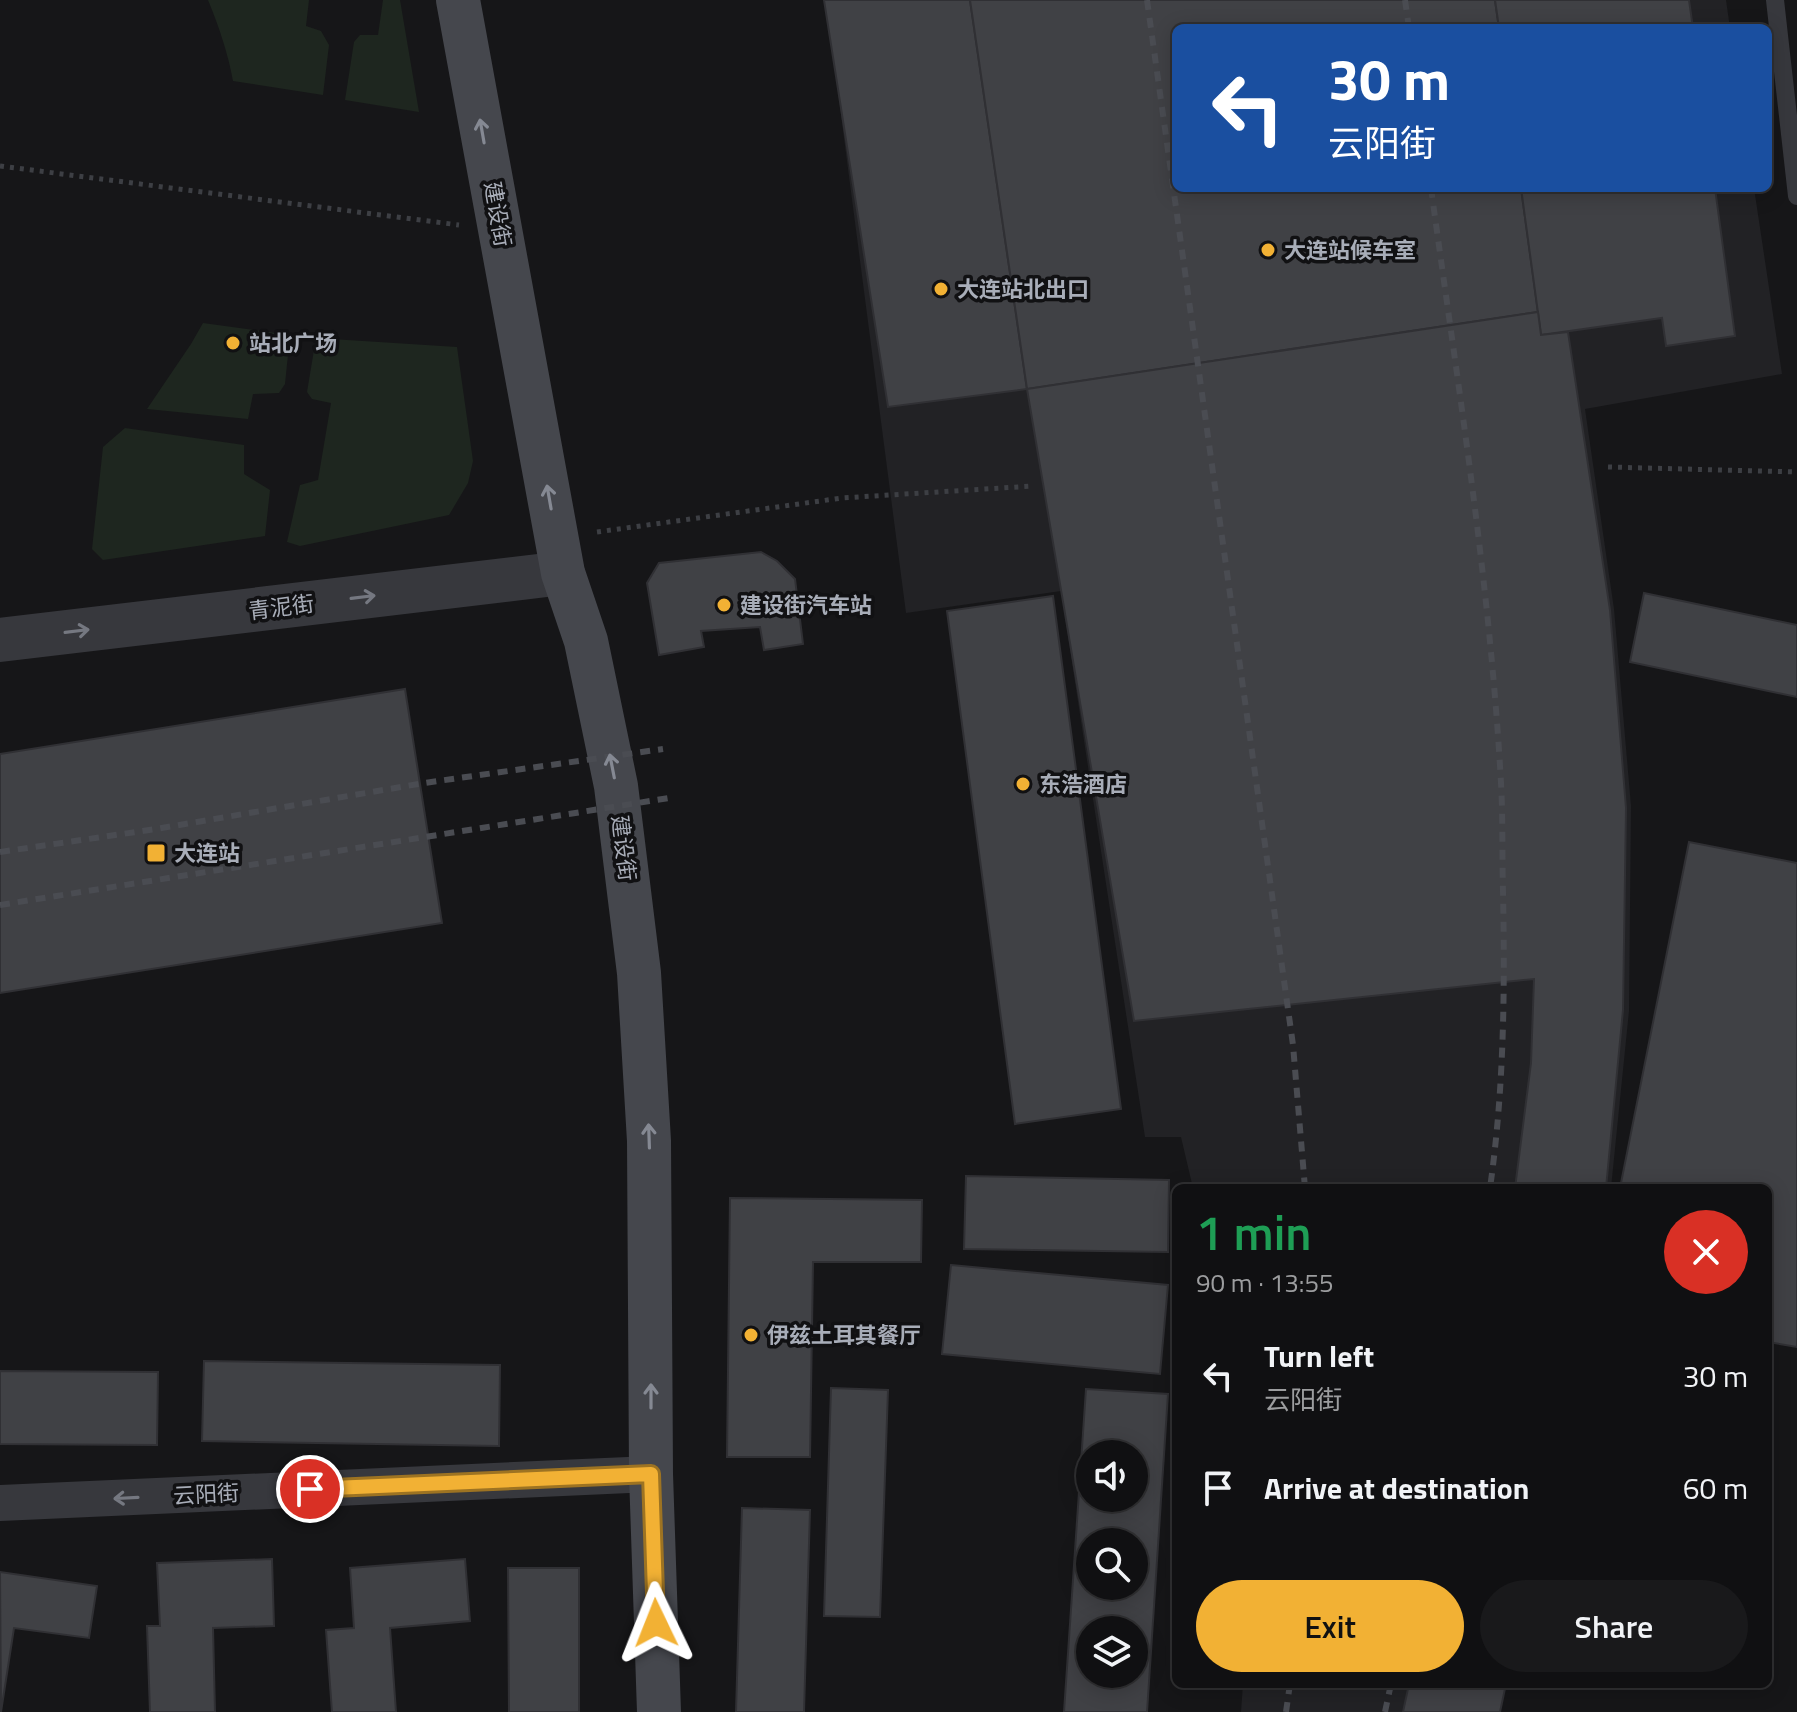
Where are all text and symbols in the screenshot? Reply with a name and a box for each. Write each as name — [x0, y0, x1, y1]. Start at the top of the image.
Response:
text: 30 m — [1328, 37, 1450, 122]
icon: left — [1196, 56, 1300, 160]
text: 云阳街 — [1328, 115, 1436, 170]
one-way arrow — [474, 118, 489, 144]
street label: 建设街 — [476, 179, 520, 249]
place label: 大连站候车室 — [1284, 233, 1416, 267]
marker: 大连站候车室 — [1259, 241, 1277, 259]
place label: 大连站北出口 — [957, 272, 1089, 306]
marker: 大连站北出口 — [932, 280, 950, 298]
place label: 站北广场 — [249, 326, 337, 360]
marker: 站北广场 — [224, 334, 242, 352]
one-way arrow — [541, 484, 556, 510]
street label: 青泥街 — [246, 586, 316, 628]
place label: 建设街汽车站 — [740, 588, 872, 622]
one-way arrow — [350, 589, 376, 604]
marker: 建设街汽车站 — [715, 596, 733, 614]
one-way arrow — [64, 624, 90, 639]
one-way arrow — [604, 753, 619, 779]
place label: 东浩酒店 — [1039, 767, 1127, 801]
marker: 东浩酒店 — [1014, 775, 1032, 793]
street label: 建设街 — [603, 813, 645, 883]
place label: 大连站 — [174, 836, 240, 870]
marker: 大连站 — [145, 842, 167, 864]
one-way arrow — [641, 1123, 656, 1150]
text: 1 min — [1196, 1196, 1311, 1269]
button: close — [1664, 1210, 1748, 1294]
text: 90 m · 13:55 — [1196, 1263, 1334, 1302]
place label: 伊兹土耳其餐厅 — [767, 1318, 921, 1352]
marker: 伊兹土耳其餐厅 — [742, 1326, 760, 1344]
text: Turn left — [1264, 1333, 1374, 1379]
text: 30 m — [1683, 1353, 1748, 1399]
icon: left — [1196, 1354, 1240, 1398]
text: 云阳街 — [1264, 1380, 1342, 1419]
one-way arrow — [643, 1383, 659, 1410]
map controls — [1076, 1440, 1148, 1688]
button: sound — [1076, 1440, 1148, 1512]
pin — [276, 1455, 344, 1523]
text: Arrive at destination — [1264, 1465, 1529, 1511]
text: 60 m — [1683, 1465, 1748, 1511]
icon: arrive — [1196, 1466, 1240, 1510]
icon: arrive — [288, 1467, 332, 1511]
street label: 云阳街 — [172, 1475, 240, 1513]
one-way arrow — [113, 1490, 140, 1505]
button: search — [1076, 1528, 1148, 1600]
button: Exit — [1196, 1580, 1464, 1672]
button: Share — [1480, 1580, 1748, 1672]
position arrow — [614, 1581, 698, 1665]
button: layers — [1076, 1616, 1148, 1688]

